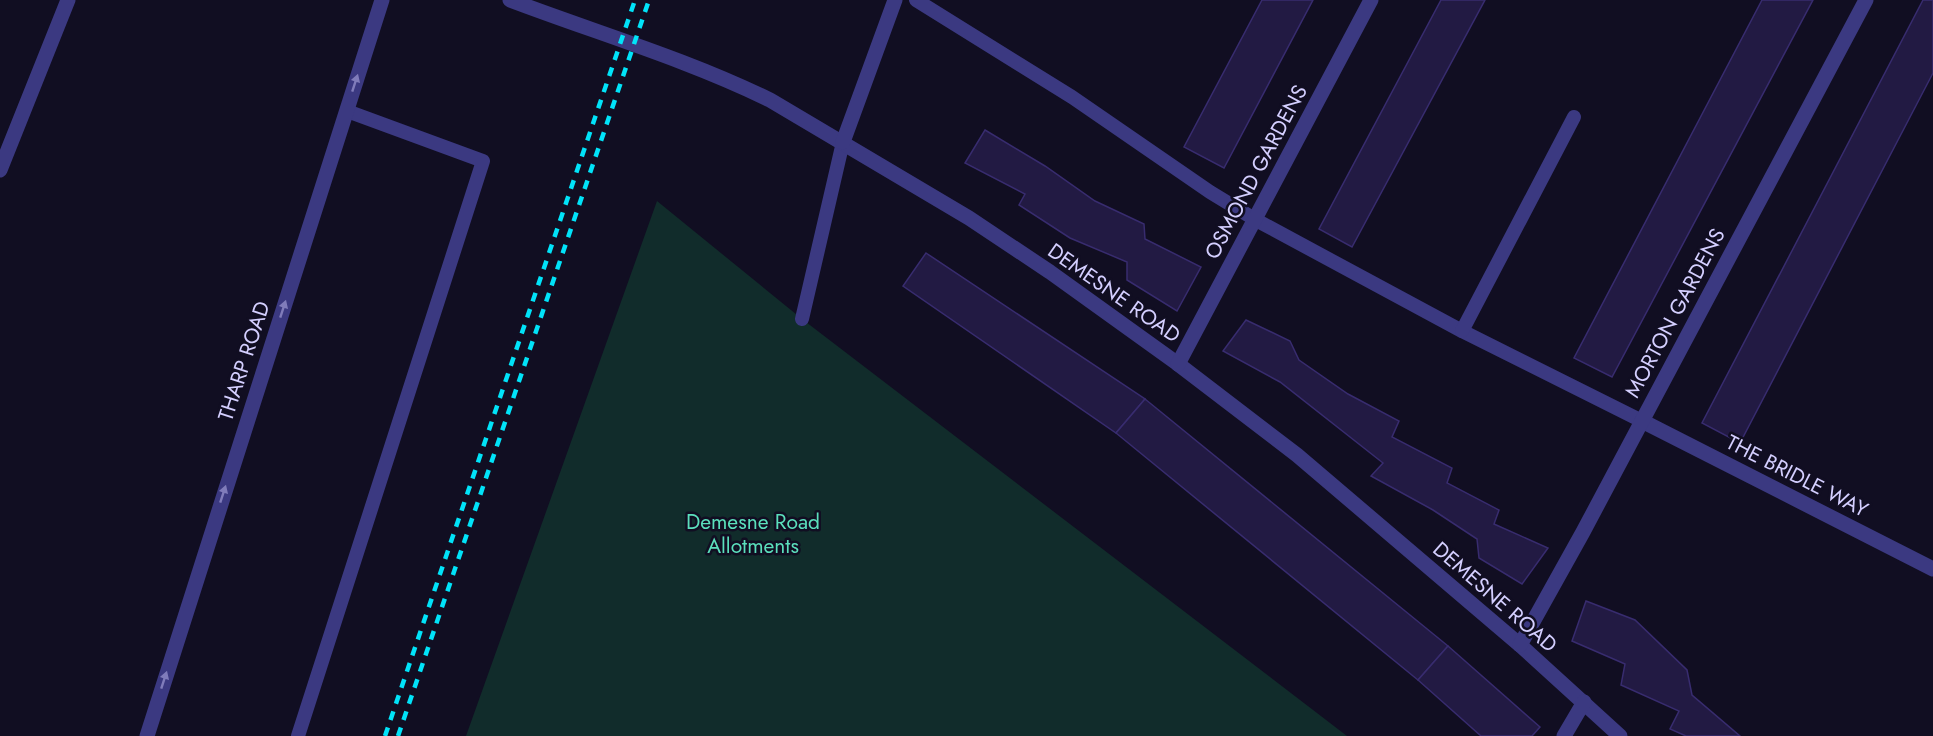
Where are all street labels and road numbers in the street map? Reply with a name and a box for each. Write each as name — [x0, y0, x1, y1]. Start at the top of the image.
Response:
street label: OSMOND GARDENS — [1197, 80, 1315, 264]
street label: MORTON GARDENS — [1618, 223, 1732, 403]
street label: DEMESNE ROAD — [1042, 236, 1186, 350]
street label: THARP ROAD — [211, 297, 277, 425]
street label: THE BRIDLE WAY — [1721, 427, 1873, 525]
street label: DEMESNE ROAD — [1426, 535, 1564, 659]

